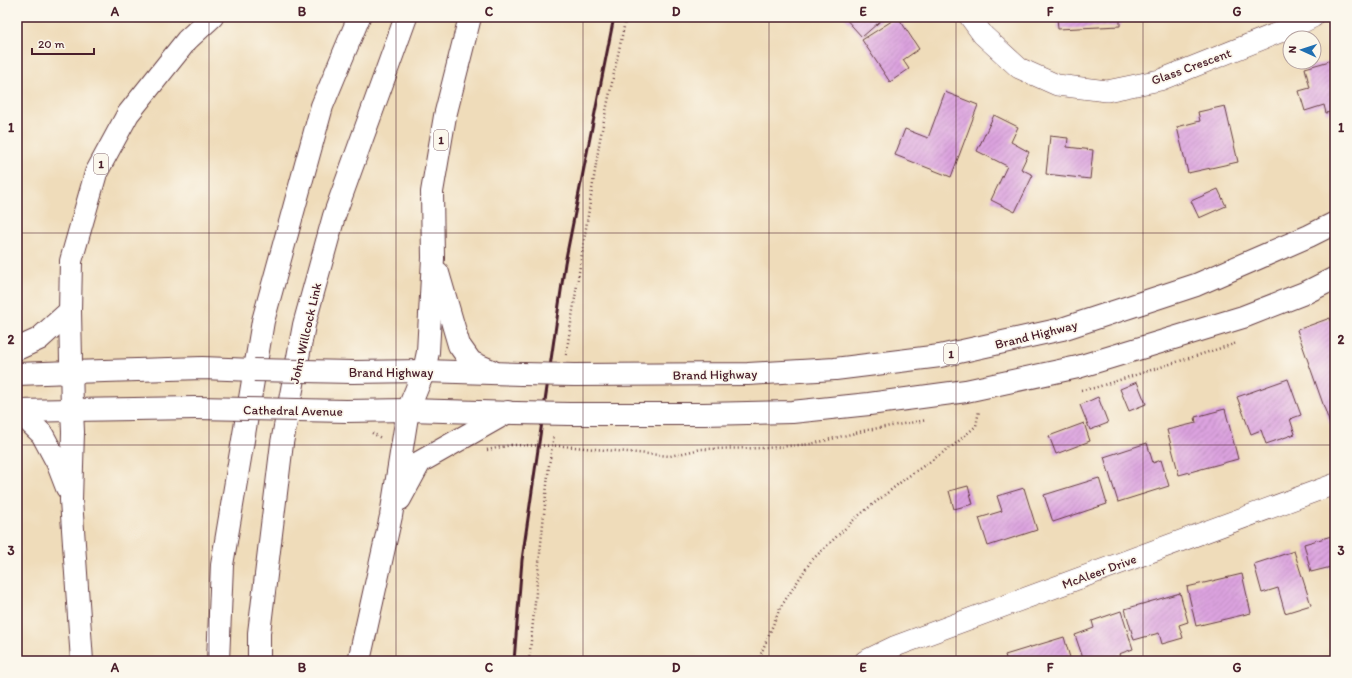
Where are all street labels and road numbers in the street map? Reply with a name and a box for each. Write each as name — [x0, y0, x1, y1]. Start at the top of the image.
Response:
street label: Glass Crescent — [1149, 45, 1233, 88]
road number: 1 — [434, 130, 448, 150]
road number: 1 — [94, 154, 108, 174]
street label: John Willcock Link — [287, 281, 324, 385]
street label: Brand Highway — [993, 317, 1079, 352]
road number: 1 — [944, 344, 958, 364]
street label: Brand Highway — [349, 365, 433, 380]
street label: Brand Highway — [673, 366, 757, 383]
street label: Cathedral Avenue — [243, 402, 343, 419]
street label: McAleer Drive — [1060, 551, 1138, 592]

